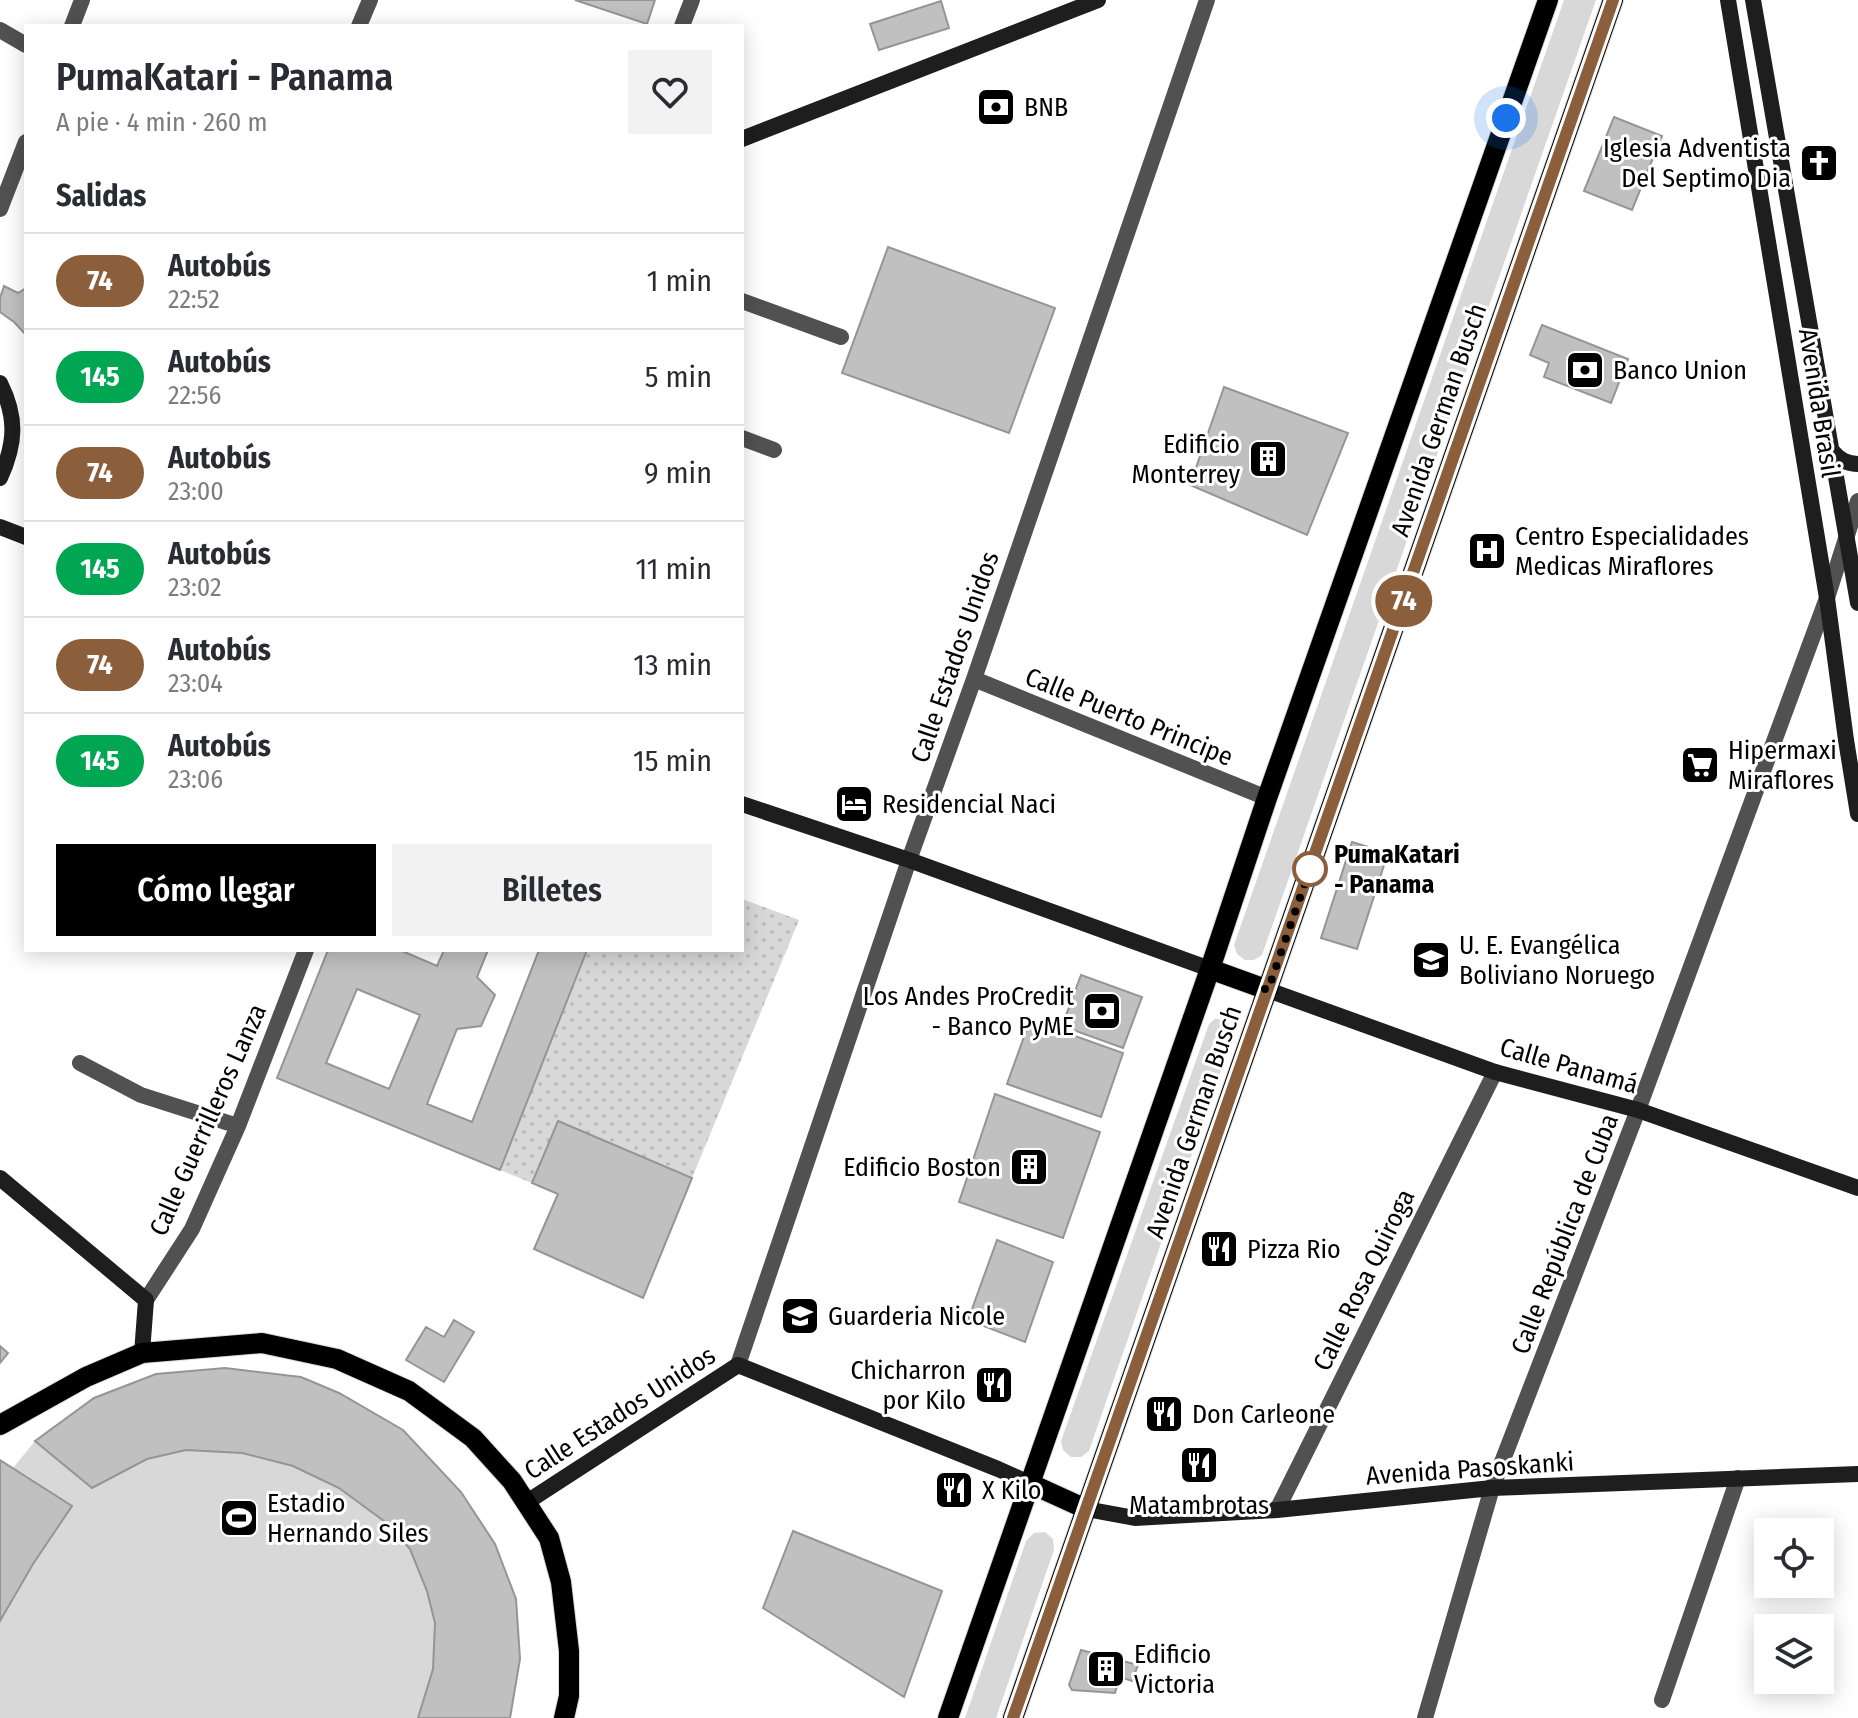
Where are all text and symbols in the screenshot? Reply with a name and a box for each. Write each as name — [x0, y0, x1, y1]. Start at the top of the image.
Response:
button: heart — [628, 50, 712, 134]
text: PumaKatari - Panama — [56, 54, 393, 100]
bank icon: BNB — [975, 86, 1017, 128]
place label: BNB — [1024, 92, 1068, 123]
your location — [1486, 98, 1526, 138]
text: A pie · 4 min · 260 m — [56, 107, 267, 138]
place label: Iglesia Adventista Del Septimo Dia — [1603, 133, 1791, 194]
church icon: Iglesia Adventista Del Septimo Dia — [1798, 142, 1840, 184]
text: Salidas — [56, 178, 146, 214]
text: Autobús — [168, 248, 271, 284]
text: 1 min — [647, 263, 712, 299]
text: 74 — [87, 264, 113, 297]
text: 22:52 — [168, 284, 220, 315]
street label: Avenida German Busch — [1385, 300, 1493, 540]
street label: Avenida Brasil — [1792, 326, 1846, 480]
text: Autobús — [168, 344, 271, 380]
bank icon: Banco Union — [1564, 349, 1606, 391]
place label: Banco Union — [1613, 355, 1747, 386]
text: 5 min — [645, 359, 712, 395]
text: 145 — [80, 360, 120, 393]
text: 22:56 — [168, 380, 221, 411]
place label: Edificio Monterrey — [1131, 429, 1240, 490]
building icon: Edificio Monterrey — [1247, 438, 1289, 480]
text: Autobús — [168, 440, 271, 476]
text: 9 min — [644, 455, 712, 491]
text: 74 — [87, 456, 113, 489]
text: 23:00 — [168, 476, 224, 507]
place label: Centro Especialidades Medicas Miraflores — [1515, 521, 1749, 582]
hospital icon: Centro Especialidades Medicas Miraflores — [1466, 530, 1508, 572]
text: Autobús — [168, 536, 271, 572]
street label: Calle Estados Unidos — [904, 547, 1006, 767]
text: 11 min — [636, 551, 712, 587]
text: 145 — [80, 552, 120, 585]
text: 23:02 — [168, 572, 221, 603]
line badge: 74 — [1368, 575, 1440, 627]
text: 74 — [1391, 584, 1417, 617]
text: Autobús — [168, 632, 271, 668]
text: 13 min — [633, 647, 712, 683]
text: 74 — [87, 648, 113, 681]
street label: Calle Puerto Principe — [1021, 661, 1237, 773]
text: 23:04 — [168, 668, 223, 699]
text: Autobús — [168, 728, 271, 764]
place label: Hipermaxi Miraflores — [1728, 735, 1837, 796]
text: 15 min — [633, 743, 712, 779]
text: 145 — [80, 744, 120, 777]
supermarket icon: Hipermaxi Miraflores — [1679, 744, 1721, 786]
text: 23:06 — [168, 764, 223, 795]
hotel icon: Residencial Naci — [833, 783, 875, 825]
place label: Residencial Naci — [882, 789, 1056, 820]
place label: PumaKatari - Panama — [1334, 839, 1460, 900]
button: Cómo llegar — [56, 844, 376, 936]
button: Billetes — [392, 844, 712, 936]
marker: PumaKatari - Panama — [1293, 852, 1327, 886]
place label: U. E. Evangélica Boliviano Noruego — [1459, 930, 1655, 991]
school or university icon: U. E. Evangélica Boliviano Noruego — [1410, 939, 1452, 981]
place label: Los Andes ProCredit - Banco PyME — [863, 981, 1074, 1042]
bank icon: Los Andes ProCredit - Banco PyME — [1081, 990, 1123, 1032]
street label: Calle Guerrilleros Lanza — [143, 999, 273, 1241]
street label: Avenida German Busch — [1140, 1002, 1248, 1242]
street label: Calle Panamá — [1496, 1032, 1642, 1100]
street label: Calle República de Cuba — [1505, 1110, 1625, 1358]
building icon: Edificio Boston — [1008, 1146, 1050, 1188]
place label: Edificio Boston — [843, 1152, 1001, 1183]
street label: Calle Rosa Quiroga — [1307, 1184, 1421, 1376]
restaurant icon: Pizza Rio — [1198, 1228, 1240, 1270]
place label: Pizza Rio — [1247, 1234, 1341, 1265]
school or university icon: Guarderia Nicole — [779, 1295, 821, 1337]
place label: Guarderia Nicole — [828, 1301, 1005, 1332]
street label: Calle Estados Unidos — [519, 1340, 721, 1486]
place label: Chicharron por Kilo — [850, 1355, 966, 1416]
restaurant icon: Chicharron por Kilo — [973, 1364, 1015, 1406]
restaurant icon: Don Carleone — [1143, 1393, 1185, 1435]
place label: Don Carleone — [1192, 1399, 1335, 1430]
restaurant icon: Matambrotas — [1178, 1444, 1220, 1486]
street label: Avenida Pasoskanki — [1365, 1446, 1575, 1492]
restaurant icon: X Kilo — [933, 1469, 975, 1511]
place label: X Kilo — [982, 1475, 1042, 1506]
place label: Estadio Hernando Siles — [267, 1488, 429, 1549]
place label: Matambrotas — [1129, 1490, 1269, 1521]
sports icon: Estadio Hernando Siles — [218, 1497, 260, 1539]
map controls — [1754, 1518, 1834, 1694]
button: locate — [1754, 1518, 1834, 1598]
button: layers — [1754, 1614, 1834, 1694]
place label: Edificio Victoria — [1134, 1639, 1215, 1700]
building icon: Edificio Victoria — [1085, 1648, 1127, 1690]

